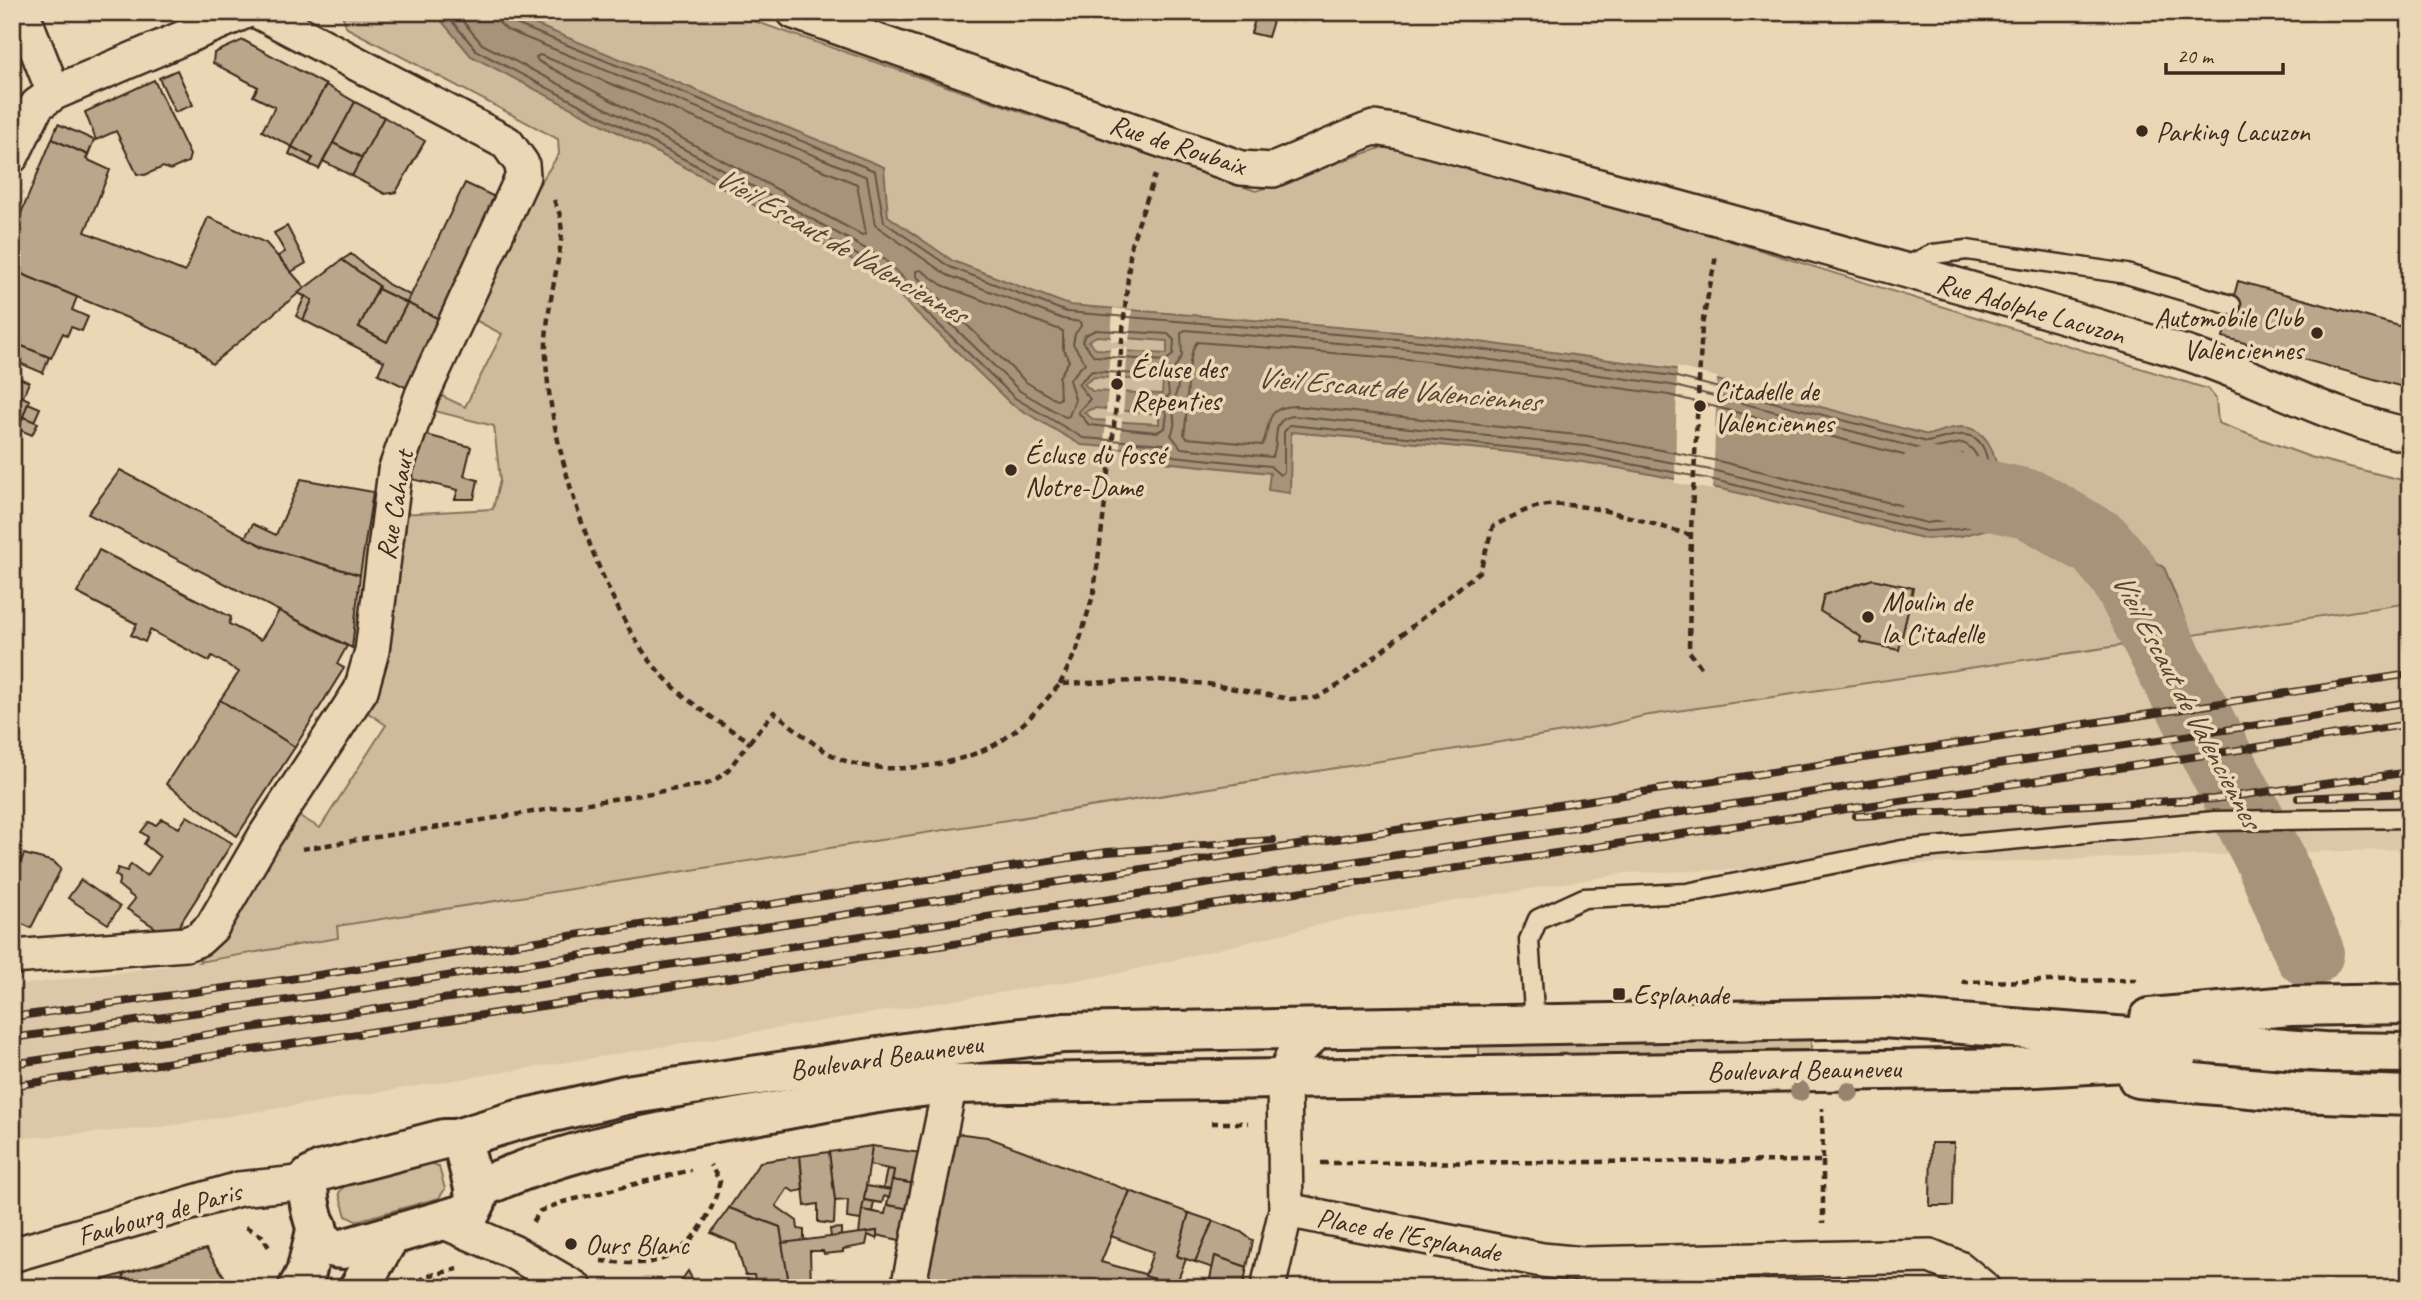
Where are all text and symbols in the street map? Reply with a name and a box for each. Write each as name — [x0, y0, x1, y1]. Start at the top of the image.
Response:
scale bar — [2166, 32, 2284, 76]
text: 20 m — [2177, 43, 2215, 69]
street label: Rue de Roubaix — [1105, 106, 1252, 184]
place label: Parking Lacuzon — [2156, 114, 2311, 149]
marker: Parking Lacuzon — [2134, 123, 2150, 139]
water label: Vieil Escaut de Valenciennes — [709, 158, 977, 335]
street label: Rue Adolphe Lacuzon — [1933, 265, 2130, 352]
place label: Automobile Club Valenciennes — [2154, 300, 2305, 367]
marker: Automobile Club Valenciennes — [2309, 325, 2325, 341]
place label: Écluse des Repenties — [1131, 351, 1229, 418]
water label: Vieil Escaut de Valenciennes — [1255, 358, 1545, 421]
place label: Citadelle de Valenciennes — [1714, 373, 1836, 440]
marker: Écluse des Repenties — [1109, 376, 1125, 392]
marker: Citadelle de Valenciennes — [1692, 398, 1708, 414]
place label: Écluse du fossé Notre-Dame — [1025, 437, 1169, 504]
street label: Rue Cahaut — [368, 445, 422, 562]
marker: Écluse du fossé Notre-Dame — [1003, 462, 1019, 478]
water label: Vieil Escaut de Valenciennes — [2104, 566, 2272, 838]
place label: Moulin de la Citadelle — [1882, 584, 1986, 651]
marker: Moulin de la Citadelle — [1860, 609, 1876, 625]
place label: Esplanade — [1633, 977, 1731, 1012]
marker: Esplanade — [1611, 986, 1627, 1002]
street label: Boulevard Beauneveu — [788, 1025, 986, 1087]
street label: Boulevard Beauneveu — [1707, 1050, 1903, 1089]
street label: Faubourg de Paris — [73, 1173, 247, 1254]
street label: Place de l'Esplanade — [1314, 1200, 1506, 1270]
place label: Ours Blanc — [585, 1227, 690, 1262]
marker: Ours Blanc — [563, 1236, 579, 1252]

